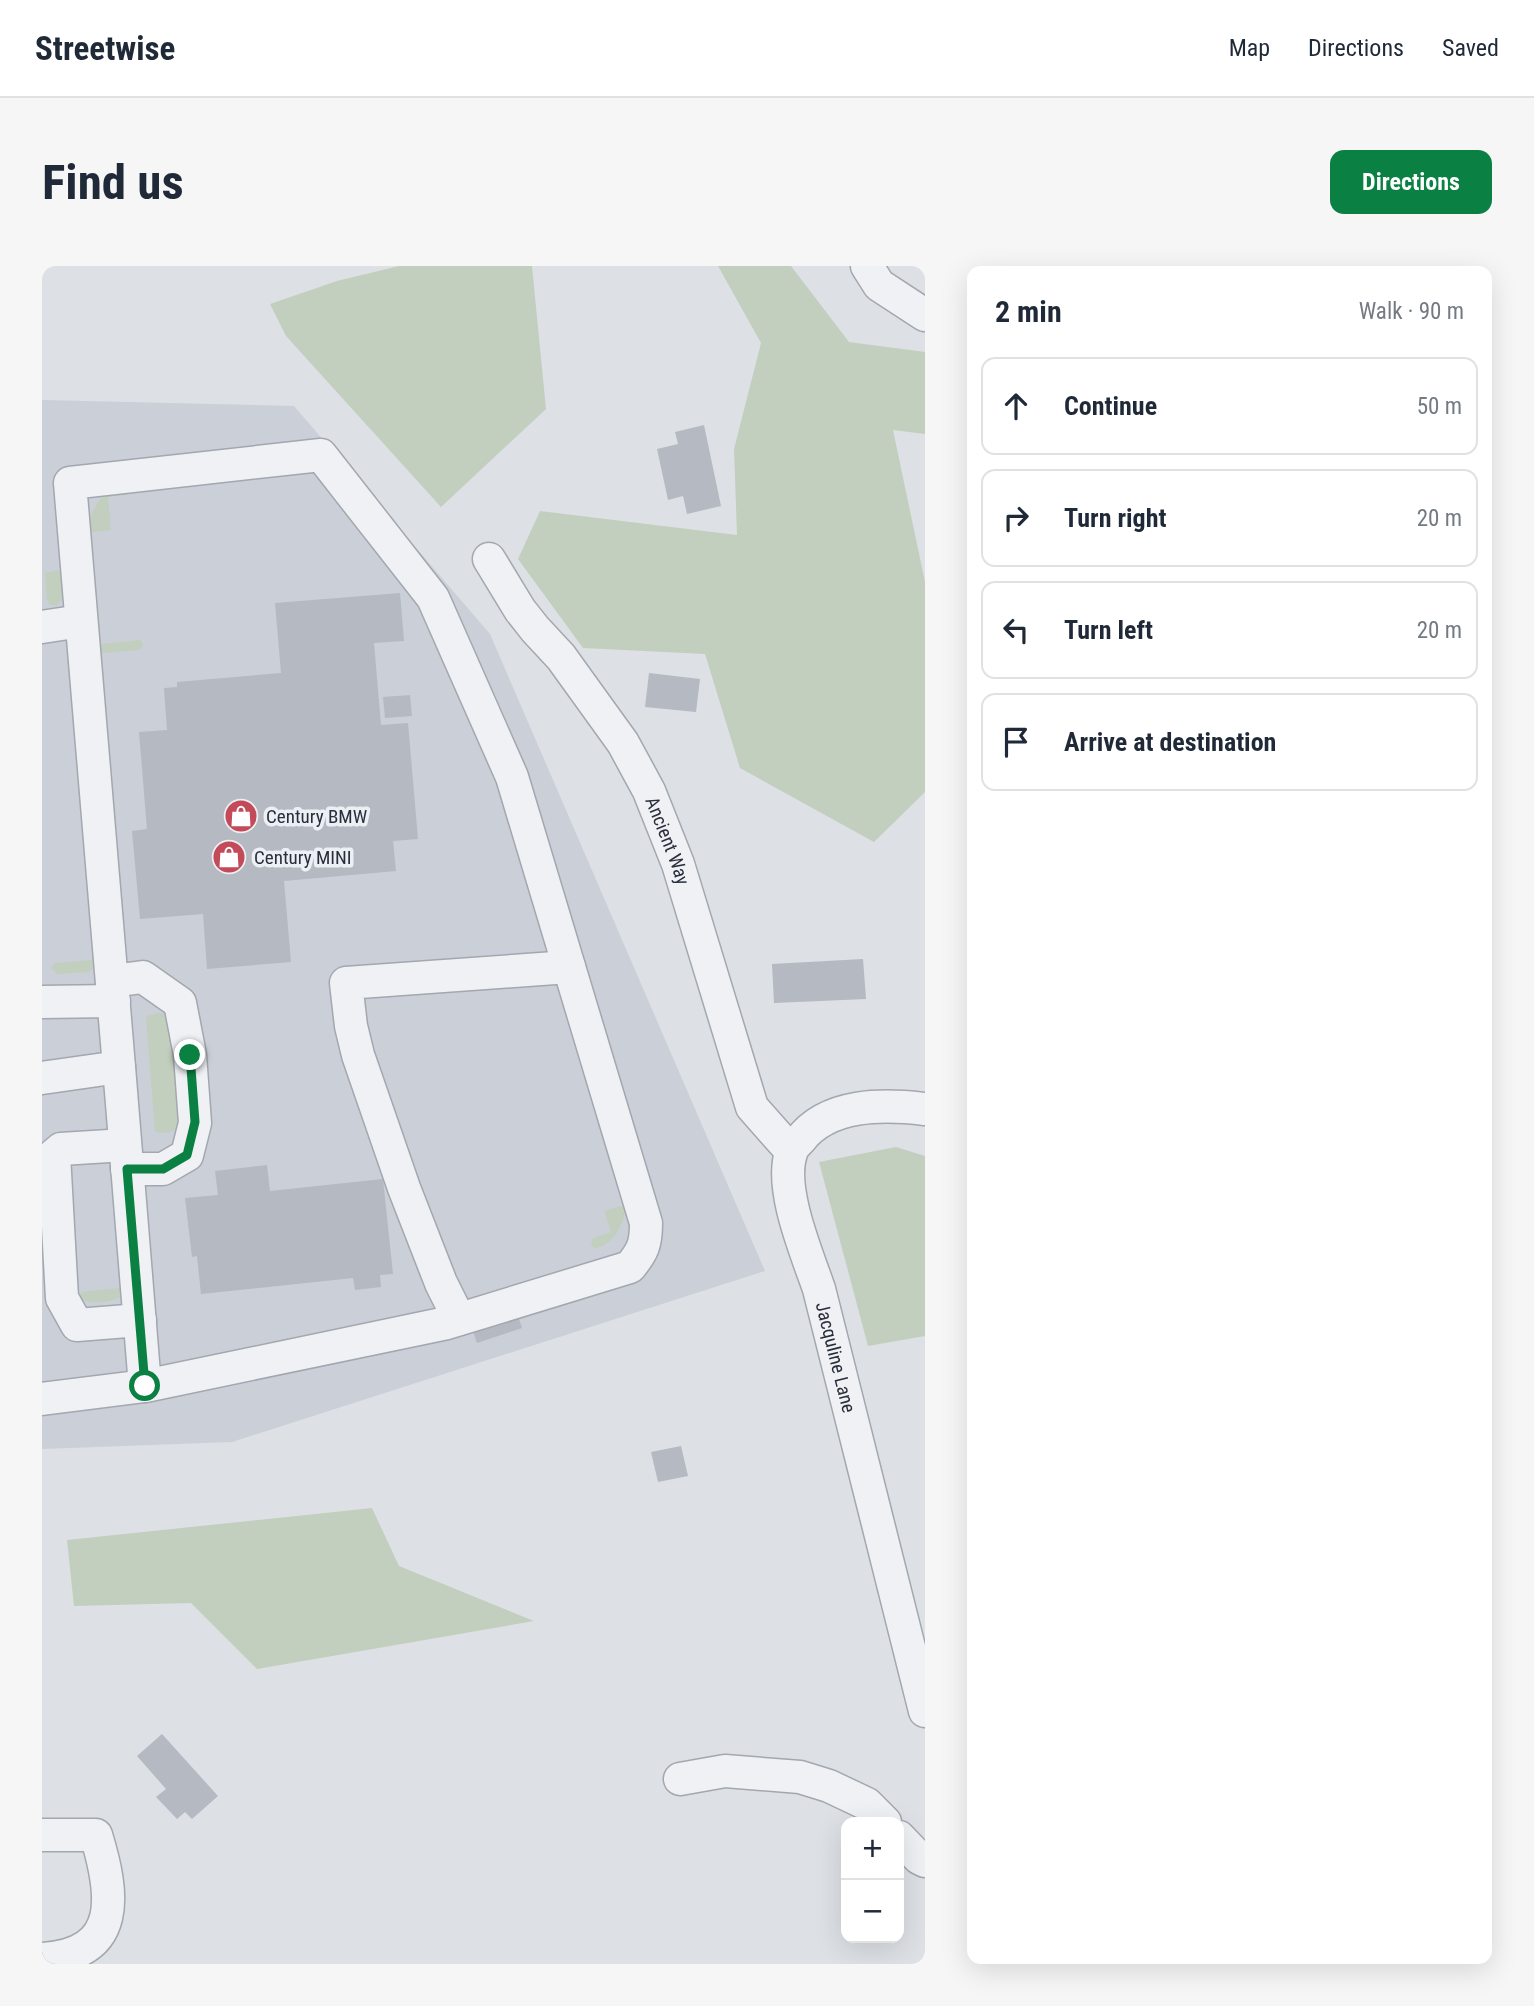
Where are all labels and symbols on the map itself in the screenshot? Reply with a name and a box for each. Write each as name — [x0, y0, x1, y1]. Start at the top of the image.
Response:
street label: Ancient Way — [641, 793, 695, 888]
shop icon: Century BMW — [222, 797, 260, 835]
place label: Century BMW — [266, 805, 367, 828]
shop icon: Century MINI — [210, 838, 248, 876]
place label: Century MINI — [254, 846, 352, 869]
route end — [174, 1039, 205, 1070]
street label: Jacquline Lane — [811, 1299, 861, 1415]
route start — [129, 1370, 160, 1401]

